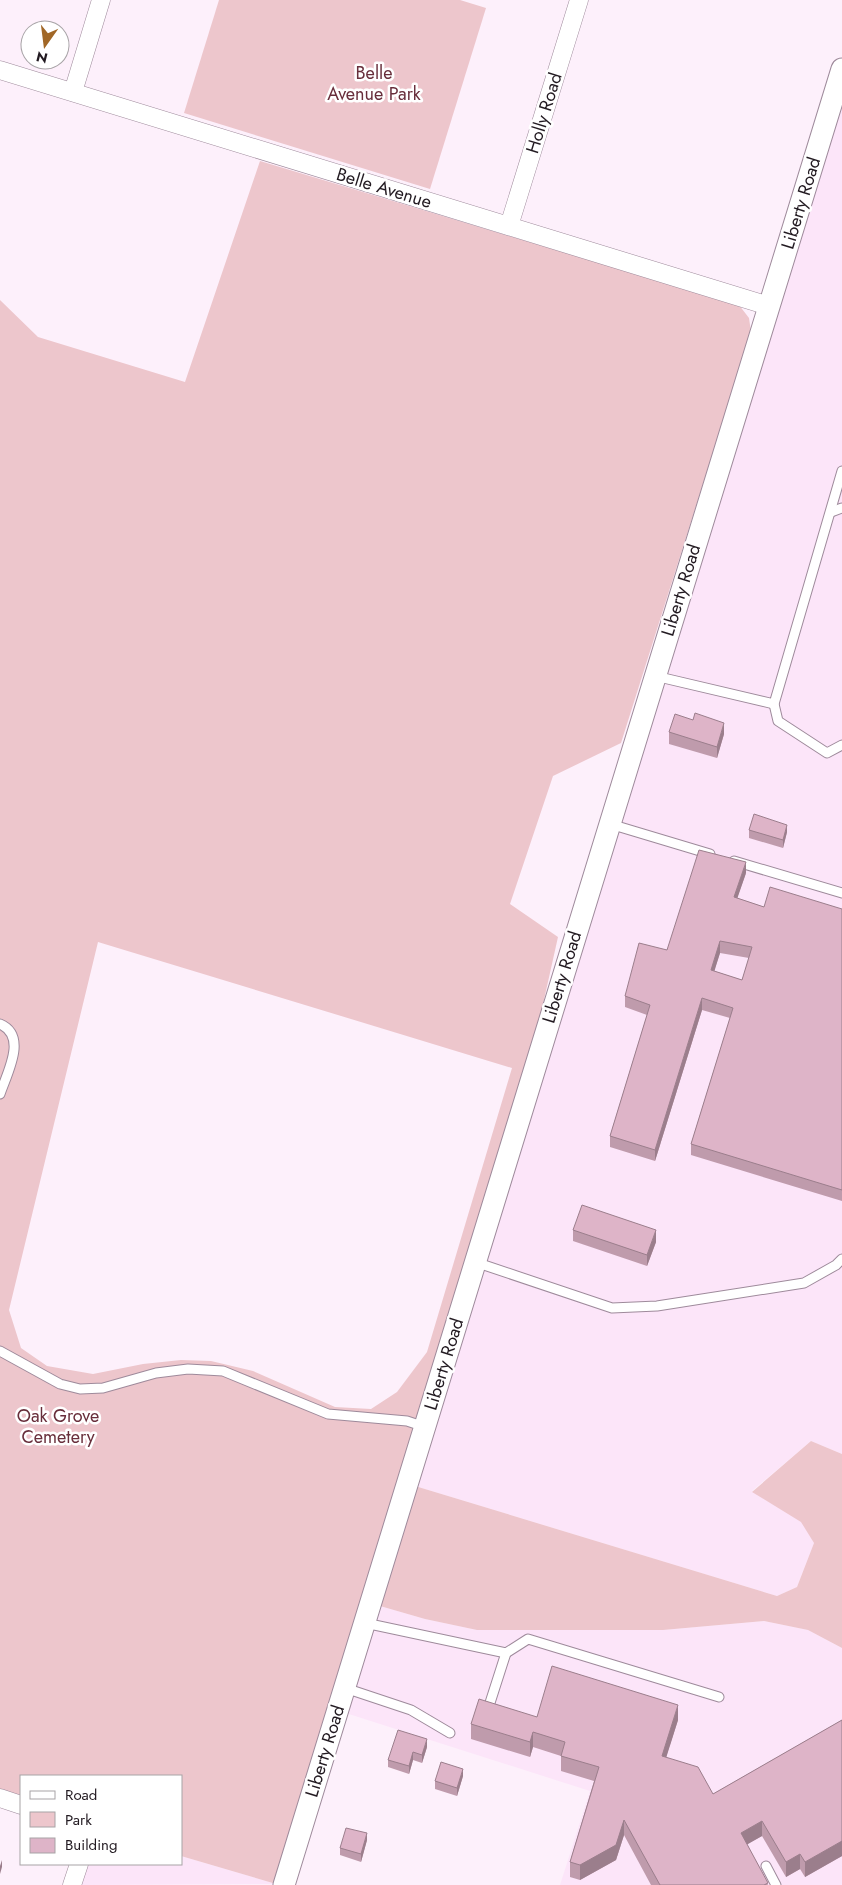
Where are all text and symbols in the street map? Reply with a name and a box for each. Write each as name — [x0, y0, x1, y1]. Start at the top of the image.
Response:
north arrow — [20, 20, 70, 70]
text: N — [34, 47, 50, 69]
park label: Belle Avenue Park — [327, 60, 421, 107]
street label: Holly Road — [519, 69, 569, 157]
street label: Liberty Road — [775, 154, 827, 252]
street label: Belle Avenue — [333, 161, 435, 215]
street label: Liberty Road — [655, 541, 707, 639]
street label: Liberty Road — [536, 928, 588, 1026]
street label: Liberty Road — [418, 1315, 470, 1413]
park label: Oak Grove Cemetery — [17, 1403, 99, 1450]
street label: Liberty Road — [299, 1702, 351, 1800]
legend — [20, 1775, 182, 1865]
text: Road — [65, 1784, 97, 1806]
text: Park — [65, 1809, 92, 1831]
text: Building — [65, 1834, 117, 1856]

